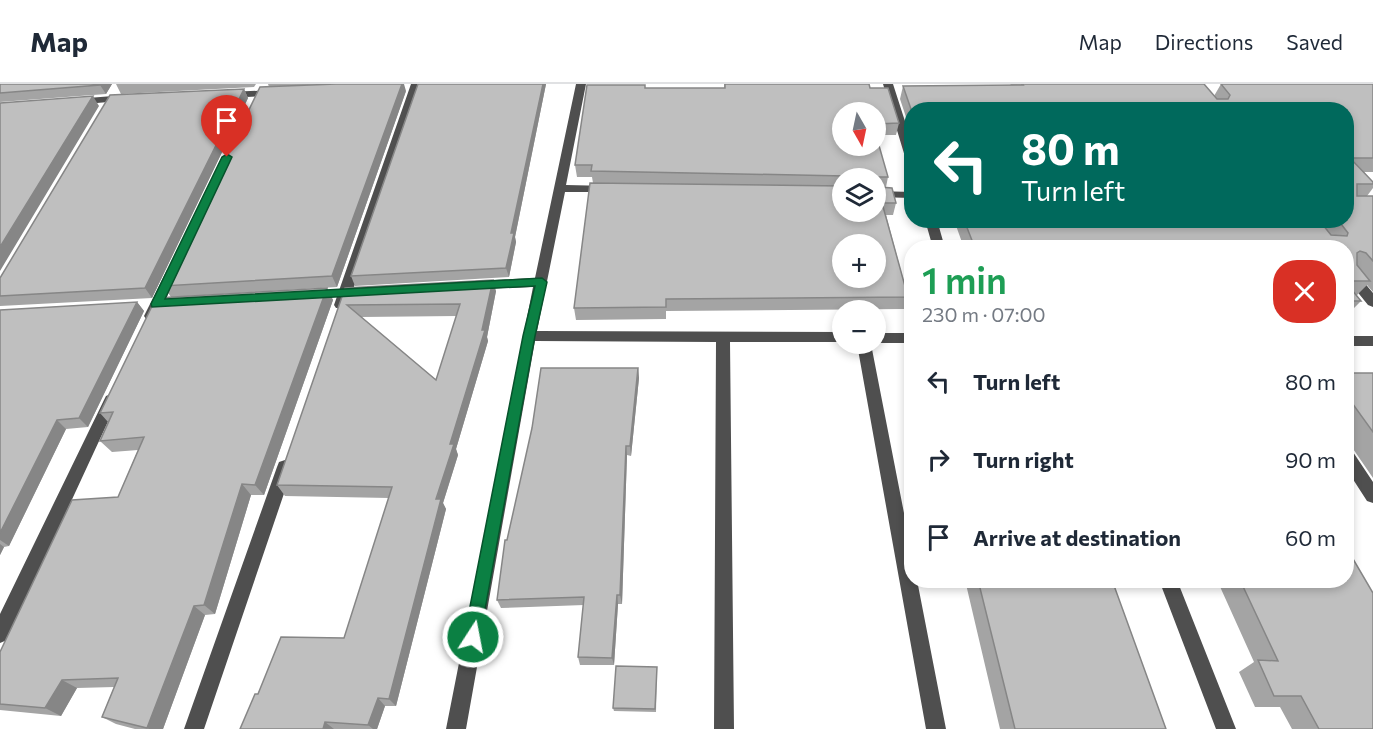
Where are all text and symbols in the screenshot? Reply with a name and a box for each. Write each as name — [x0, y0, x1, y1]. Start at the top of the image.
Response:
text: Map — [30, 24, 88, 58]
text: Map — [1079, 29, 1122, 54]
text: Directions — [1155, 29, 1253, 54]
text: Saved — [1286, 29, 1343, 54]
pin — [201, 95, 252, 157]
north arrow — [832, 102, 886, 156]
map controls — [832, 102, 886, 354]
icon: arrive — [210, 104, 243, 137]
text: 80 m — [1021, 122, 1120, 174]
icon: left — [922, 126, 1000, 204]
button: layers — [832, 168, 886, 222]
text: Turn left — [1021, 174, 1125, 207]
button: + — [832, 234, 886, 288]
text: 1 min — [922, 257, 1007, 301]
button: close — [1273, 260, 1336, 323]
button: − — [832, 300, 886, 354]
text: 230 m · 07:00 — [922, 302, 1046, 326]
icon: left — [922, 365, 955, 398]
text: Turn left — [973, 368, 1060, 395]
text: 80 m — [1285, 368, 1336, 395]
icon: right — [922, 443, 955, 476]
text: Turn right — [973, 446, 1074, 473]
text: 90 m — [1285, 446, 1336, 473]
icon: arrive — [922, 521, 955, 554]
text: Arrive at destination — [973, 524, 1181, 551]
text: 60 m — [1285, 524, 1336, 551]
position arrow — [441, 605, 505, 669]

